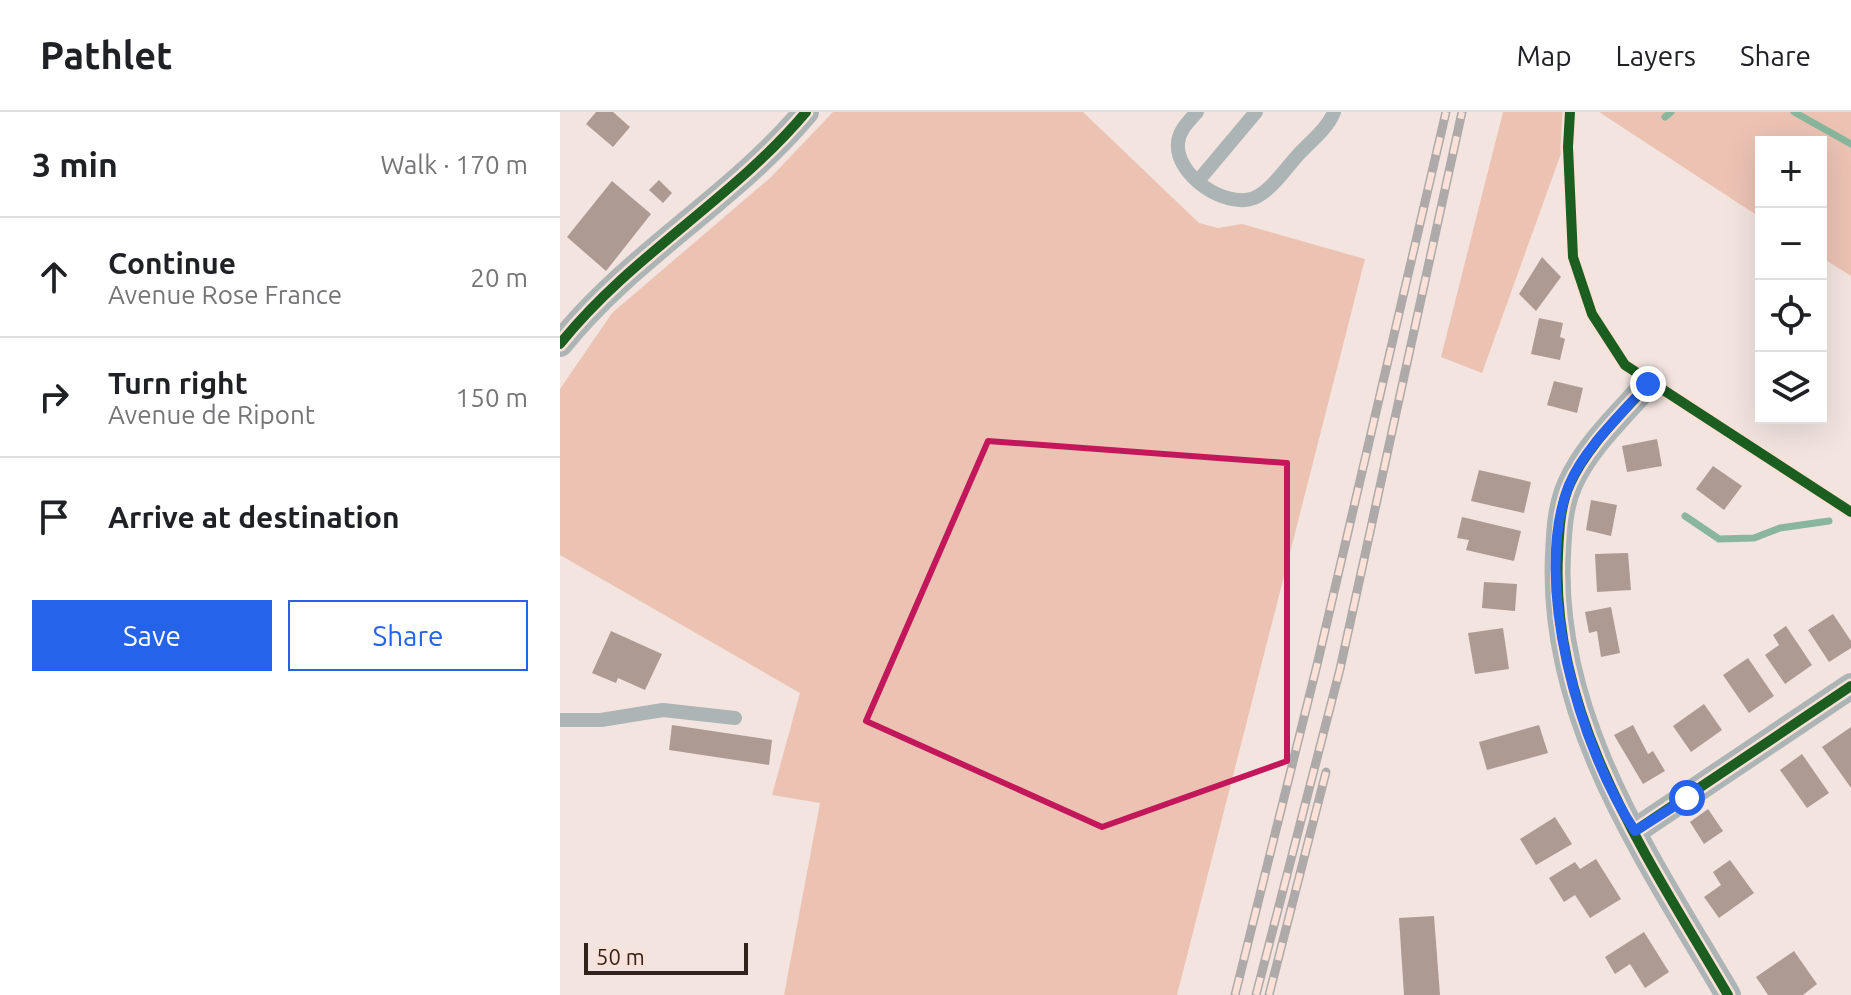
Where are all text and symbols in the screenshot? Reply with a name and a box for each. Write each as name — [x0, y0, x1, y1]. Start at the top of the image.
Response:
text: Pathlet — [40, 34, 172, 76]
text: Map — [1516, 40, 1572, 71]
text: Layers — [1616, 40, 1696, 71]
text: Share — [1740, 40, 1811, 71]
map controls — [1755, 136, 1827, 424]
button: + — [1755, 136, 1827, 208]
text: 3 min — [32, 145, 118, 183]
text: Walk · 170 m — [380, 150, 528, 179]
button: − — [1755, 208, 1827, 280]
text: Continue — [108, 246, 236, 280]
icon: ahead — [32, 255, 76, 299]
text: 20 m — [470, 263, 528, 292]
text: Avenue Rose France — [108, 280, 342, 309]
button: locate — [1755, 280, 1827, 352]
button: layers — [1755, 352, 1827, 424]
text: Turn right — [108, 366, 248, 400]
route end — [1630, 366, 1666, 402]
icon: right — [32, 375, 76, 419]
text: 150 m — [456, 383, 528, 412]
text: Avenue de Ripont — [108, 400, 315, 429]
icon: arrive — [32, 495, 76, 539]
text: Arrive at destination — [108, 500, 400, 534]
button: Save — [32, 600, 272, 671]
button: Share — [288, 600, 528, 671]
route start — [1669, 780, 1705, 816]
scale bar — [584, 939, 748, 975]
text: 50 m — [596, 944, 645, 969]

